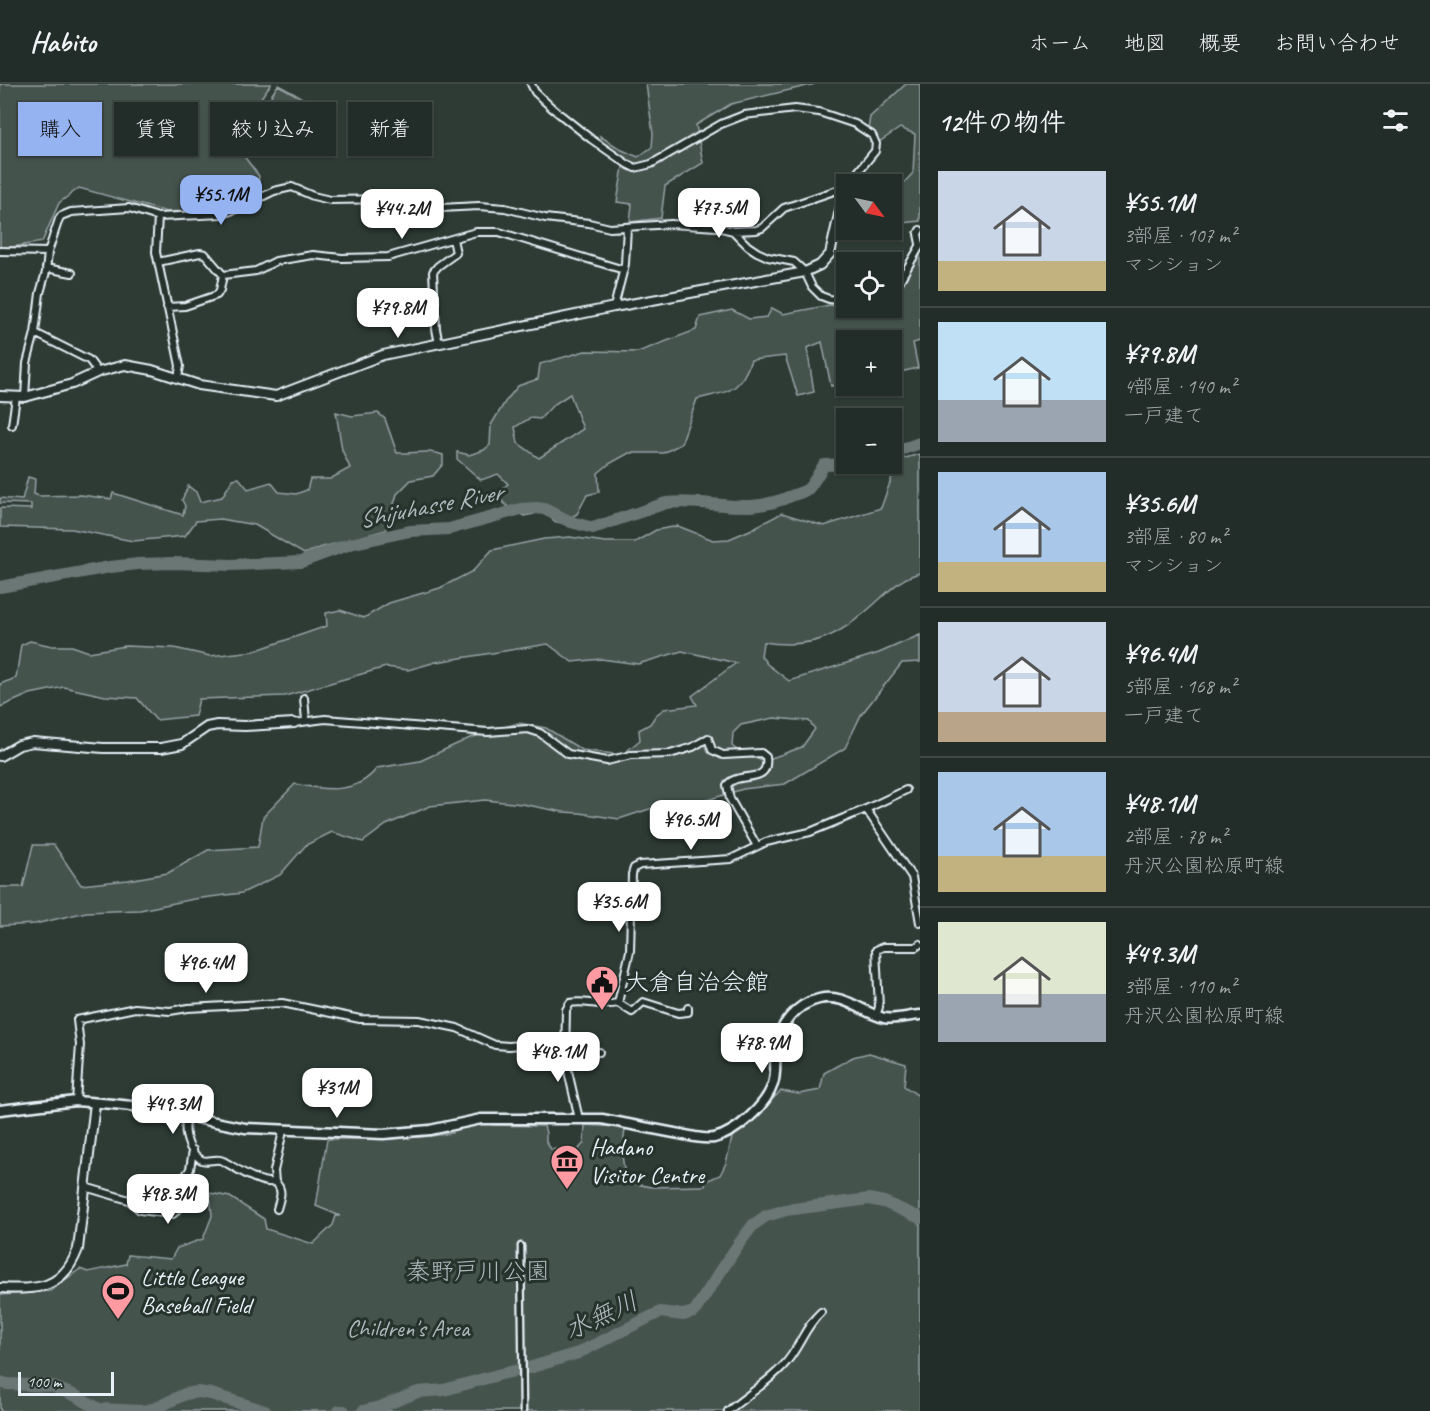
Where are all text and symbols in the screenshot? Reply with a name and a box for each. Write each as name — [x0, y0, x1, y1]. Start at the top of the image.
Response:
text: Habito — [30, 24, 96, 59]
text: ホーム — [1029, 30, 1091, 56]
text: 地図 — [1124, 30, 1166, 56]
text: 概要 — [1199, 30, 1241, 56]
text: お問い合わせ — [1274, 30, 1400, 56]
chip: 購入 — [18, 102, 102, 156]
chip: 賃貸 — [114, 102, 198, 156]
chip: 絞り込み — [210, 102, 336, 156]
chip: 新着 — [348, 102, 432, 156]
icon: filters — [1379, 104, 1412, 137]
text: 12件の物件 — [938, 106, 1065, 139]
north arrow — [836, 174, 902, 240]
map controls — [836, 174, 902, 474]
pin: ¥55.1M — [172, 175, 270, 226]
text: ¥55.1M — [194, 182, 248, 207]
text: ¥55.1M — [1124, 186, 1194, 219]
pin: ¥77.5M — [670, 188, 768, 239]
pin: ¥44.2M — [353, 189, 451, 240]
text: ¥77.5M — [692, 195, 746, 220]
icon: home — [986, 195, 1058, 267]
text: ¥44.2M — [375, 196, 429, 221]
text: 3部屋 · 107 m² — [1124, 223, 1236, 248]
button: locate — [836, 252, 902, 318]
text: マンション — [1124, 252, 1223, 277]
pin: ¥79.8M — [349, 288, 447, 339]
text: ¥79.8M — [371, 295, 425, 320]
button: + — [836, 330, 902, 396]
text: ¥79.8M — [1124, 337, 1195, 370]
icon: home — [986, 346, 1058, 418]
text: 4部屋 · 140 m² — [1124, 374, 1236, 399]
text: 一戸建て — [1124, 403, 1204, 428]
button: − — [836, 408, 902, 474]
water label: Shijuhasse River — [356, 475, 509, 536]
text: ¥35.6M — [1124, 487, 1195, 520]
icon: home — [986, 496, 1058, 568]
text: 3部屋 · 80 m² — [1124, 524, 1227, 549]
text: マンション — [1124, 553, 1223, 578]
text: ¥96.4M — [1124, 637, 1195, 670]
icon: home — [986, 646, 1058, 718]
text: 5部屋 · 168 m² — [1124, 674, 1236, 699]
text: 一戸建て — [1124, 703, 1204, 728]
text: ¥48.1M — [1124, 787, 1195, 820]
icon: home — [986, 796, 1058, 868]
pin: ¥96.5M — [642, 800, 740, 851]
text: ¥96.5M — [664, 807, 718, 832]
text: 2部屋 · 78 m² — [1124, 824, 1227, 849]
text: 丹沢公園松原町線 — [1124, 853, 1284, 878]
pin: ¥35.6M — [570, 882, 668, 933]
text: ¥35.6M — [592, 889, 646, 914]
text: ¥49.3M — [1124, 937, 1195, 970]
pin: ¥96.4M — [157, 943, 255, 994]
icon: home — [986, 946, 1058, 1018]
text: ¥96.4M — [179, 950, 233, 975]
public building icon: 大倉自治会館 — [584, 964, 620, 1011]
place label: 大倉自治会館 — [625, 967, 769, 997]
text: 3部屋 · 110 m² — [1124, 974, 1236, 999]
text: 丹沢公園松原町線 — [1124, 1003, 1284, 1028]
pin: ¥78.9M — [713, 1023, 811, 1074]
text: ¥78.9M — [735, 1030, 789, 1055]
pin: ¥48.1M — [509, 1032, 607, 1083]
text: ¥48.1M — [531, 1039, 585, 1064]
pin: ¥31M — [301, 1068, 373, 1119]
text: ¥31M — [316, 1075, 358, 1100]
pin: ¥49.3M — [124, 1084, 222, 1135]
text: ¥49.3M — [146, 1091, 200, 1116]
place label: Hadano Visitor Centre — [590, 1132, 706, 1190]
museum icon: Hadano Visitor Centre — [549, 1143, 585, 1190]
pin: ¥98.3M — [119, 1174, 217, 1225]
text: ¥98.3M — [141, 1181, 195, 1206]
park label: 秦野戸川公園 — [406, 1256, 550, 1286]
place label: Little League Baseball Field — [141, 1262, 255, 1320]
sports icon: Little League Baseball Field — [100, 1273, 136, 1320]
water label: 水無川 — [559, 1284, 644, 1347]
park label: Children's Area — [347, 1313, 471, 1343]
scale bar — [18, 1369, 114, 1396]
text: 100 m — [27, 1372, 61, 1392]

